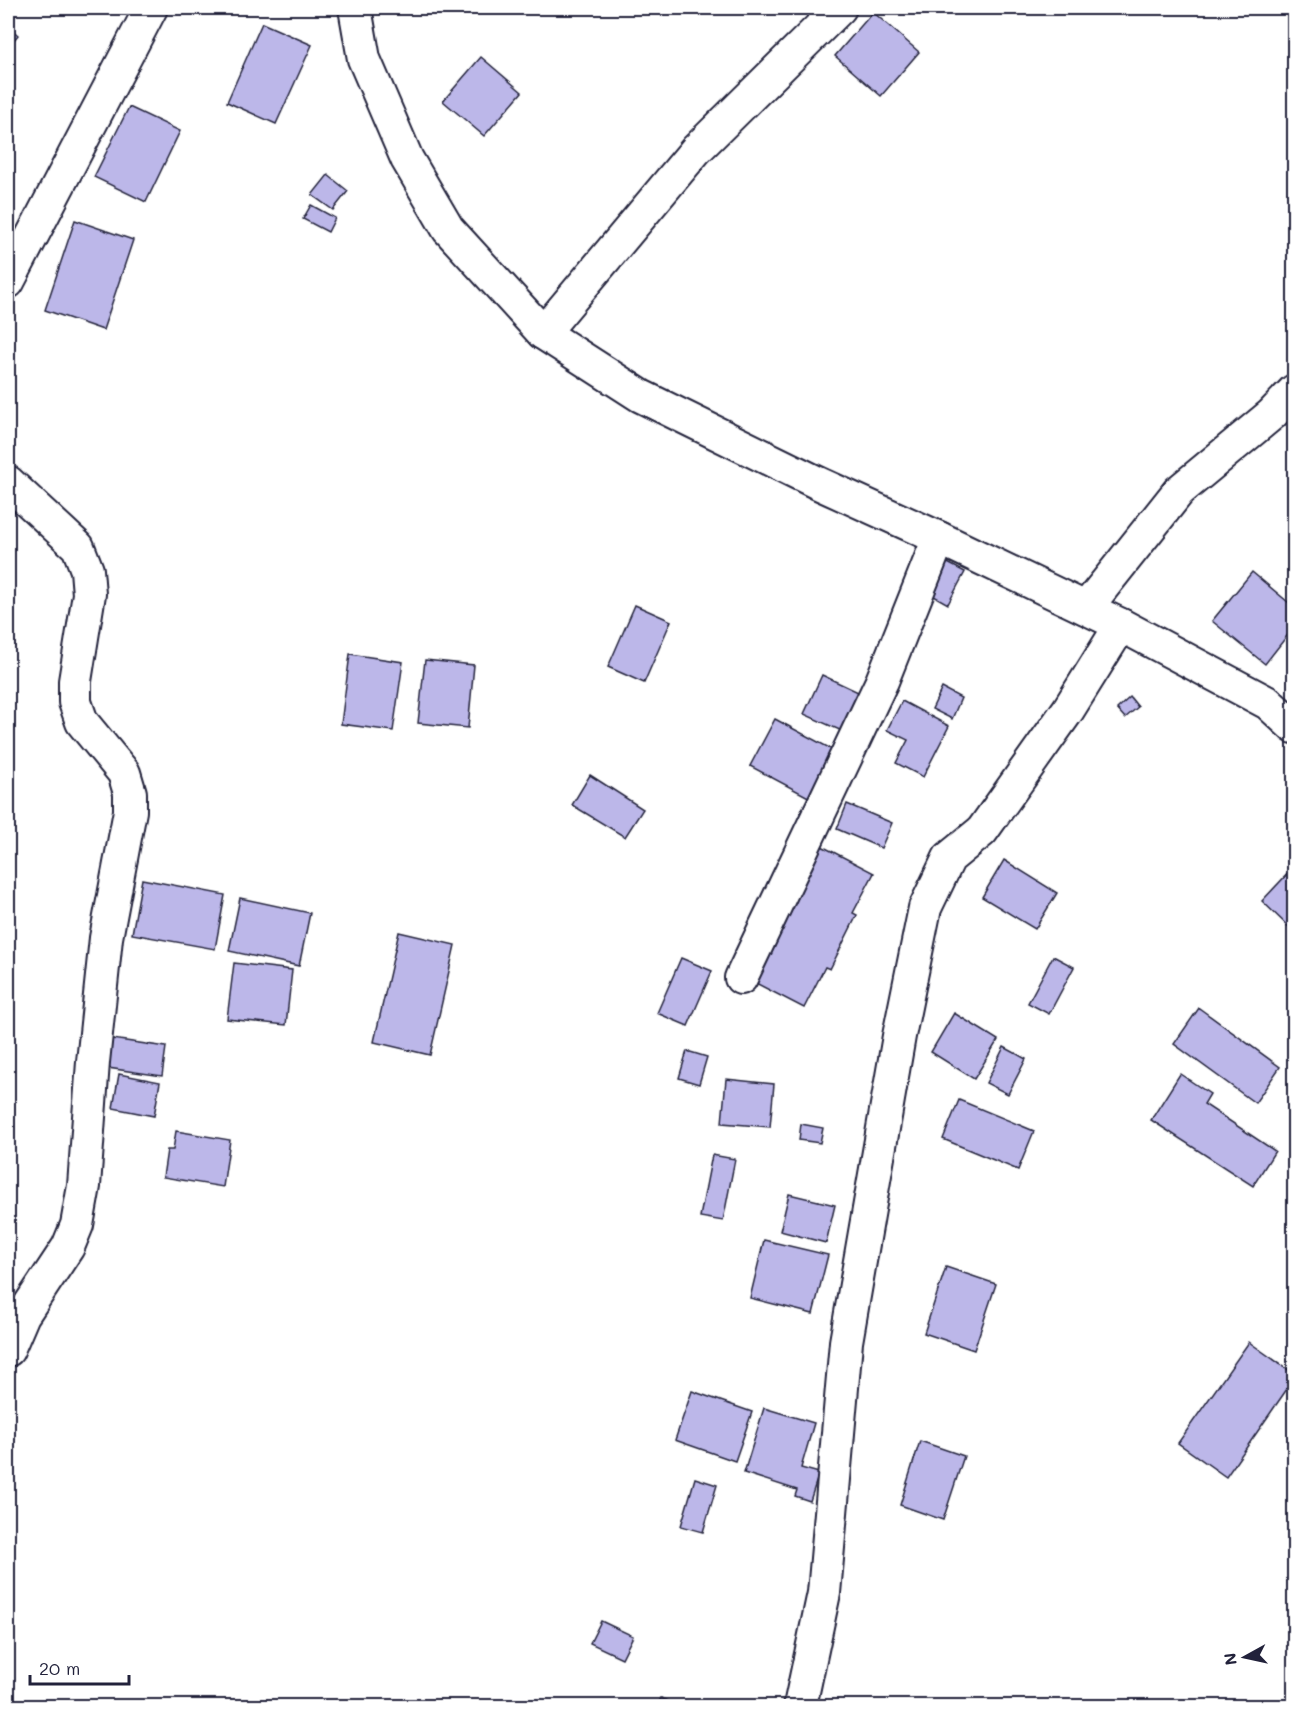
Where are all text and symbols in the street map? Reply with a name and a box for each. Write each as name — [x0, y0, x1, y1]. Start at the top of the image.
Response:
north arrow — [1215, 1627, 1275, 1687]
scale bar — [30, 1648, 129, 1686]
text: N — [1218, 1652, 1241, 1667]
text: 20 m — [39, 1656, 80, 1680]

